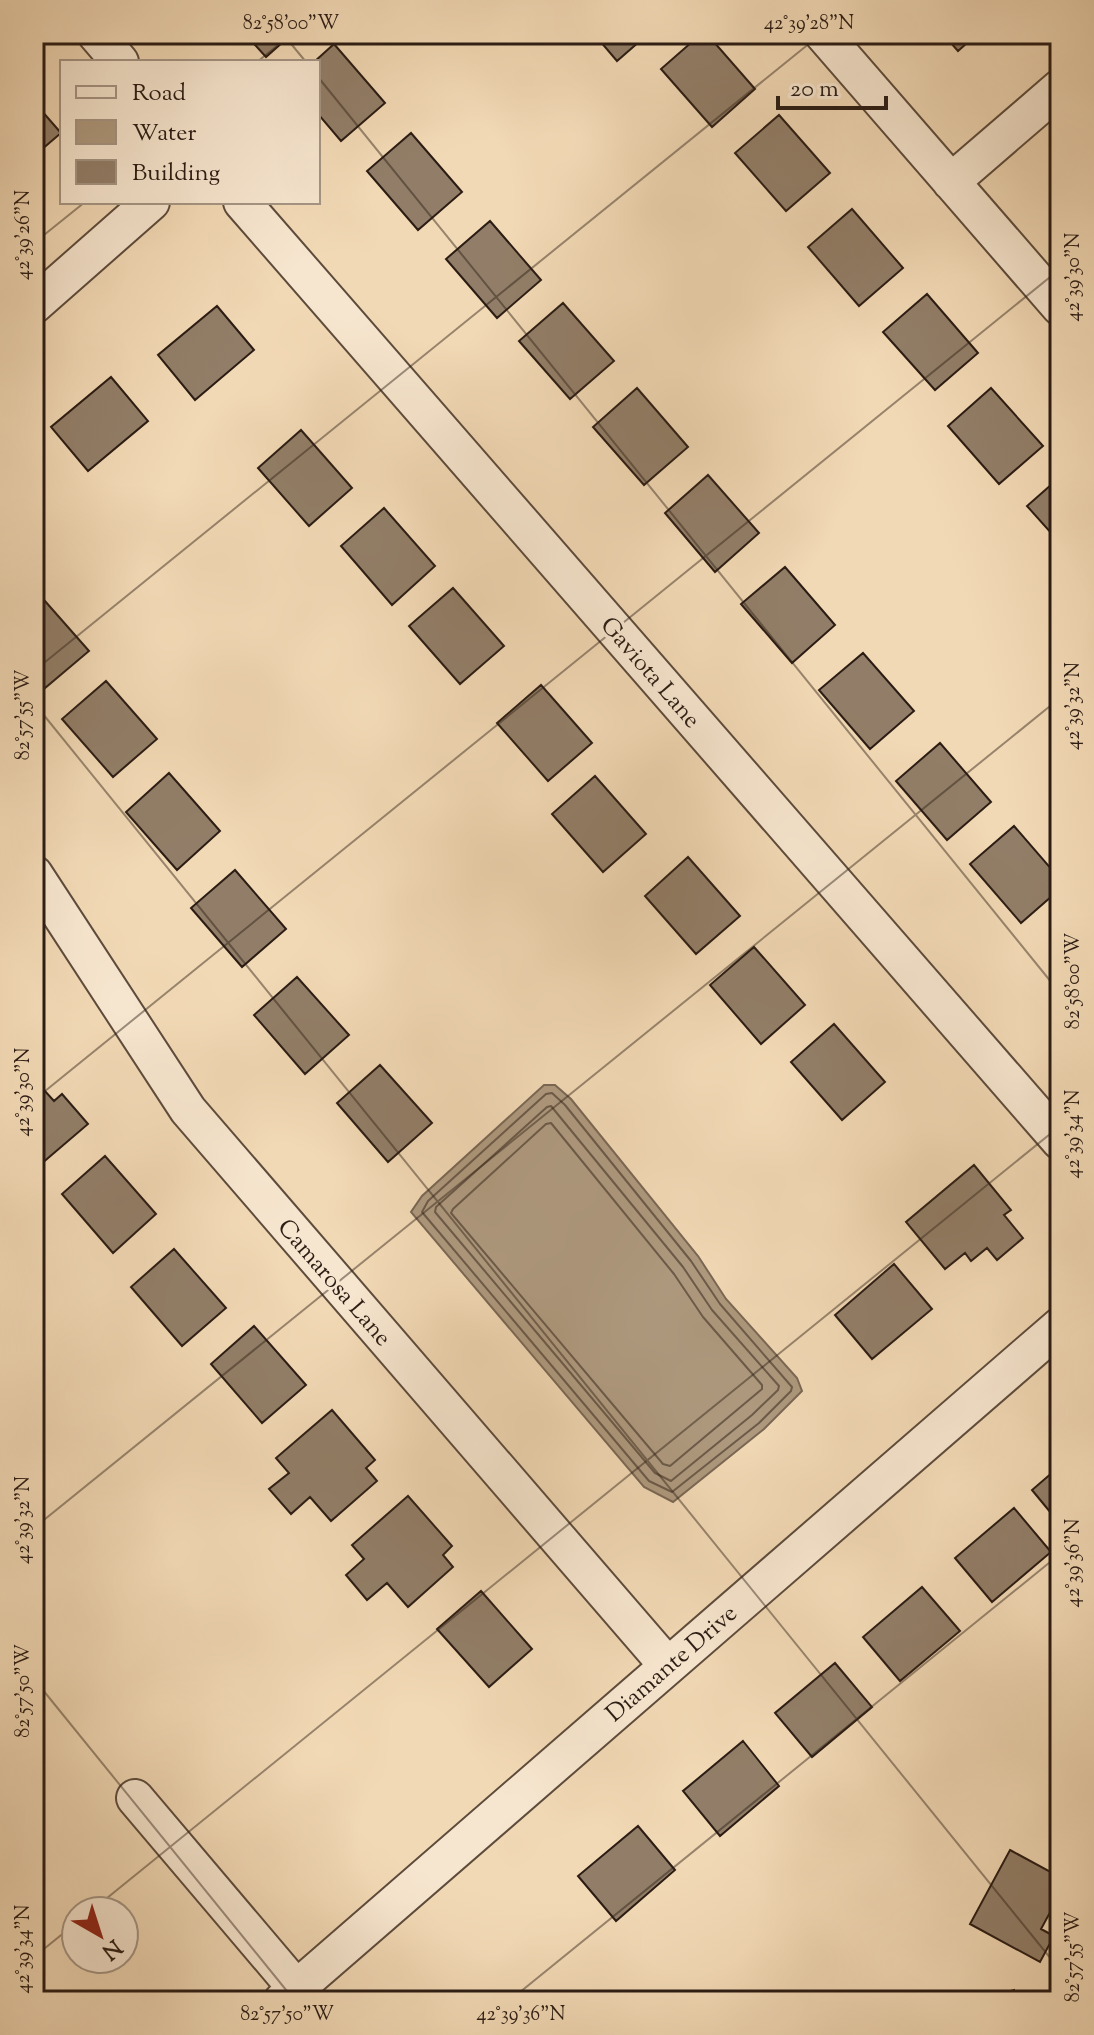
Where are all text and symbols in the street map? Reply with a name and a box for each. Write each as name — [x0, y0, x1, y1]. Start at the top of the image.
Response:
text: 82°58'00"W — [243, 10, 339, 39]
text: 42°39'28"N — [764, 10, 854, 39]
legend — [60, 60, 320, 204]
scale bar — [778, 60, 886, 110]
text: 20 m — [790, 73, 839, 107]
text: Road — [132, 77, 186, 111]
text: Water — [132, 117, 196, 151]
text: Building — [132, 157, 221, 191]
text: 42°39'26"N — [10, 190, 39, 280]
text: 42°39'30"N — [1060, 232, 1089, 321]
street label: Gaviota Lane — [592, 610, 707, 736]
text: 42°39'32"N — [1060, 662, 1089, 750]
text: 82°57'55"W — [10, 670, 39, 760]
text: 82°58'00"W — [1060, 933, 1089, 1029]
text: 42°39'30"N — [10, 1047, 39, 1136]
text: 42°39'34"N — [1060, 1089, 1089, 1179]
street label: Camarosa Lane — [268, 1212, 398, 1354]
text: 42°39'32"N — [10, 1476, 39, 1564]
text: 42°39'36"N — [1060, 1519, 1089, 1607]
street label: Diamante Drive — [599, 1598, 745, 1731]
text: 82°57'50"W — [10, 1644, 39, 1738]
north arrow — [60, 1895, 140, 1975]
text: 42°39'34"N — [10, 1904, 39, 1994]
text: 82°57'55"W — [1060, 1912, 1089, 2002]
text: N — [93, 1930, 128, 1966]
text: 82°57'50"W — [240, 2001, 334, 2030]
text: 42°39'36"N — [477, 2001, 565, 2030]

